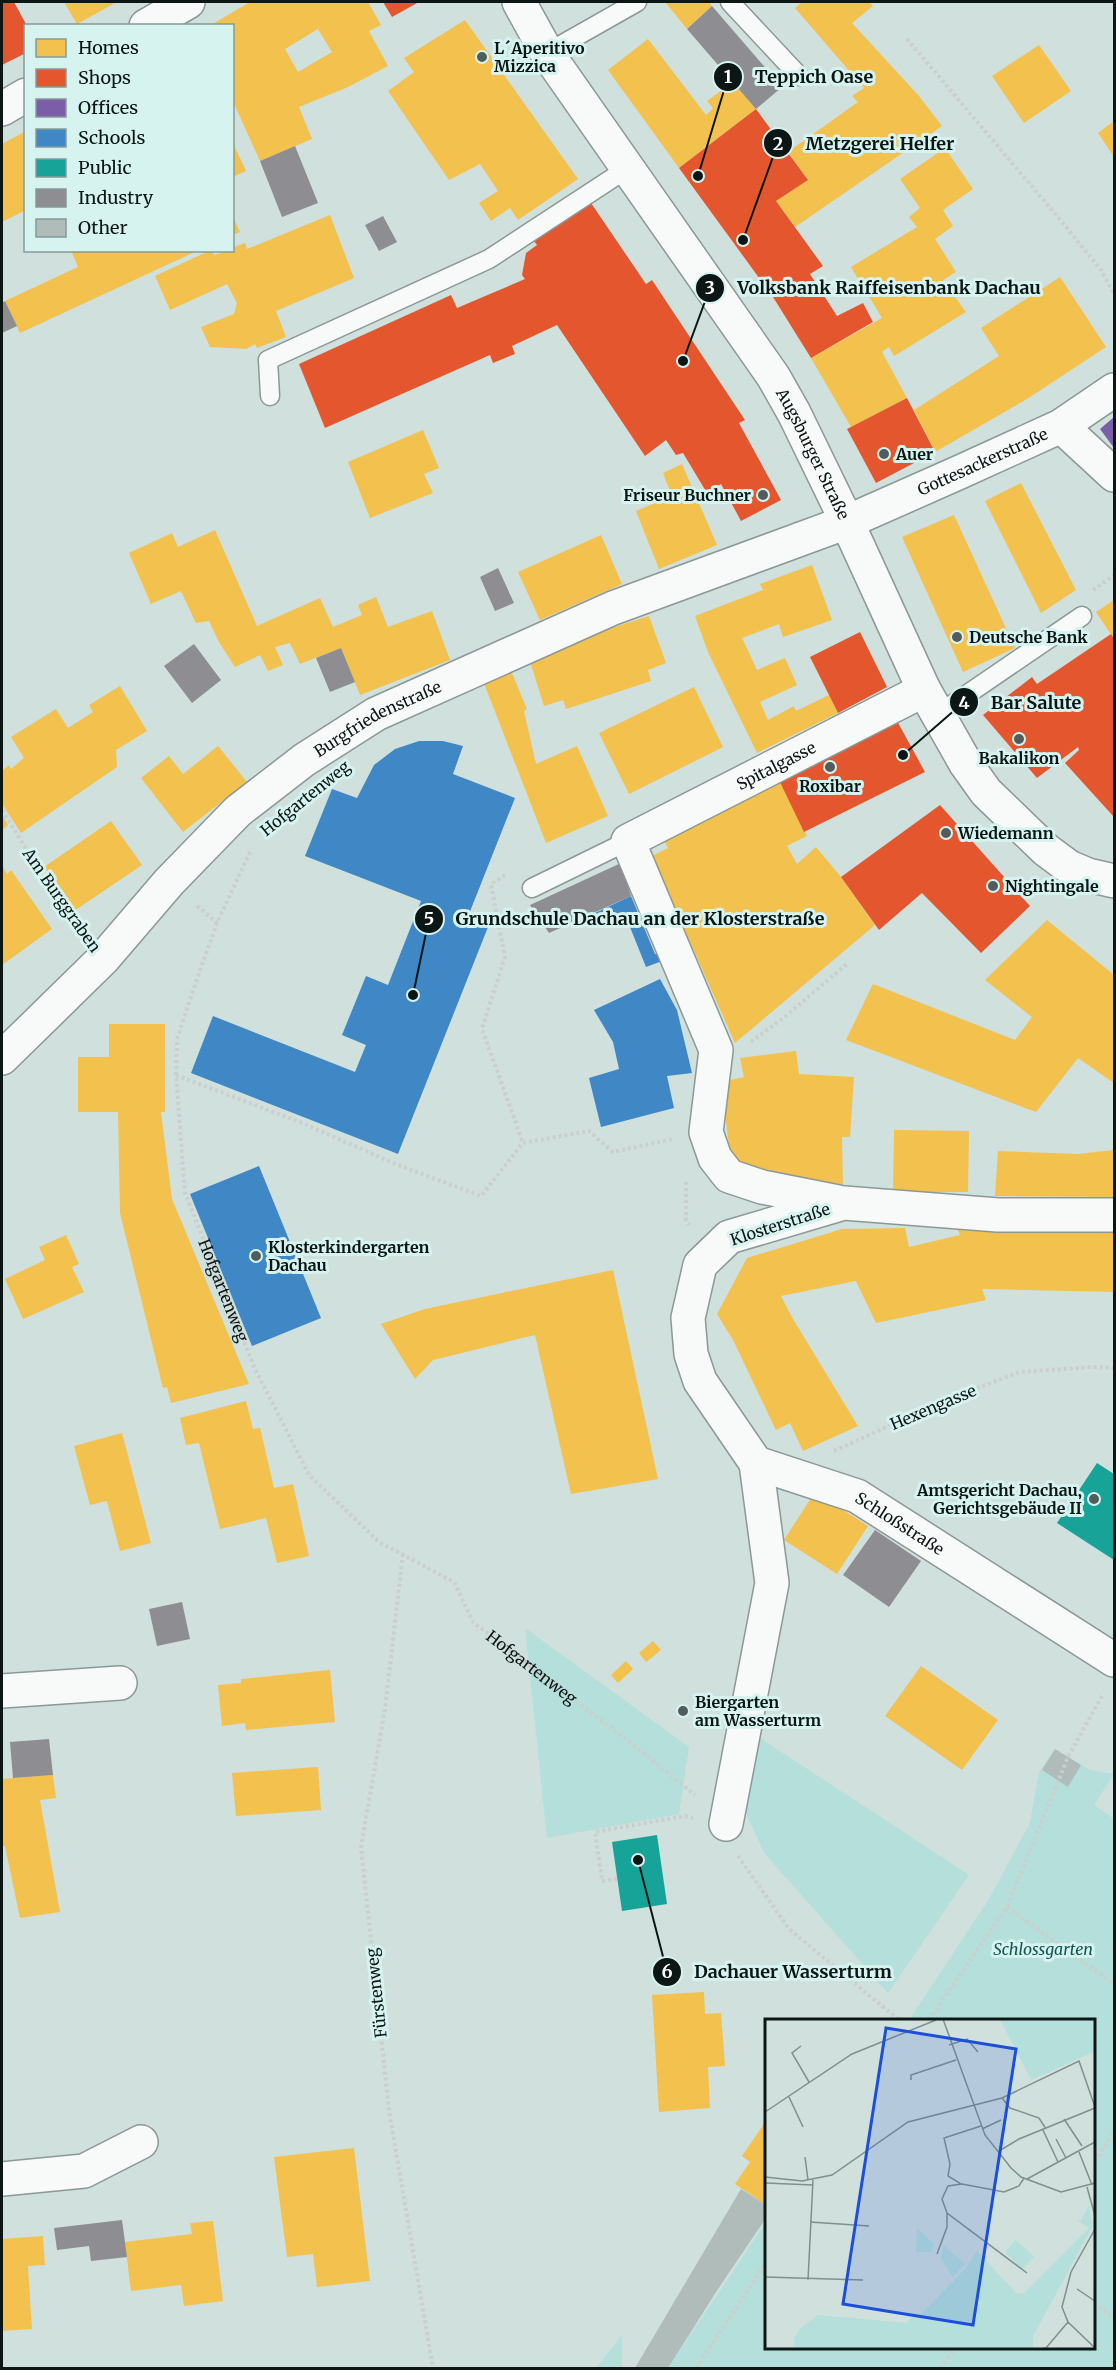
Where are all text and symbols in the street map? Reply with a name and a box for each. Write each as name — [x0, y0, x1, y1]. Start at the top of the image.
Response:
legend — [24, 24, 234, 252]
text: Homes — [78, 36, 139, 59]
place label: L´Aperitivo Mizzica — [494, 38, 585, 76]
marker: L´Aperitivo Mizzica — [475, 50, 489, 64]
callout: Teppich Oase — [713, 59, 885, 95]
text: 1 — [724, 65, 732, 88]
text: Teppich Oase — [755, 65, 873, 88]
text: Shops — [78, 66, 131, 89]
text: Offices — [78, 96, 138, 119]
callout: Metzgerei Helfer — [763, 125, 966, 161]
text: Schools — [78, 126, 146, 149]
text: 2 — [773, 132, 783, 155]
text: Metzgerei Helfer — [806, 132, 954, 155]
text: Public — [78, 156, 132, 179]
text: Industry — [78, 186, 154, 209]
text: Other — [78, 216, 128, 239]
callout: Volksbank Raiffeisenbank Dachau — [695, 270, 1053, 306]
text: 3 — [705, 276, 715, 299]
text: Volksbank Raiffeisenbank Dachau — [736, 276, 1041, 299]
street label: Augsburger Straße — [772, 384, 854, 523]
street label: Gottesackerstraße — [914, 423, 1051, 500]
place label: Auer — [895, 444, 934, 464]
marker: Auer — [877, 447, 891, 461]
place label: Friseur Buchner — [623, 485, 752, 505]
marker: Friseur Buchner — [756, 488, 770, 502]
place label: Deutsche Bank — [969, 627, 1088, 647]
marker: Deutsche Bank — [950, 630, 964, 644]
street label: Burgfriedenstraße — [310, 676, 444, 761]
callout: Bar Salute — [949, 684, 1093, 720]
text: 4 — [958, 691, 970, 714]
text: Bar Salute — [991, 691, 1081, 714]
marker: Bakalikon — [1012, 732, 1026, 746]
street label: Spitalgasse — [733, 737, 819, 794]
place label: Bakalikon — [979, 748, 1060, 768]
street label: Hofgartenweg — [256, 756, 354, 840]
marker: Roxibar — [823, 760, 837, 774]
place label: Roxibar — [799, 776, 862, 796]
place label: Wiedemann — [957, 823, 1054, 843]
marker: Wiedemann — [939, 826, 953, 840]
street label: Am Burggraben — [18, 843, 106, 956]
place label: Nightingale — [1005, 876, 1099, 896]
marker: Nightingale — [986, 879, 1000, 893]
callout: Grundschule Dachau an der Klosterstraße — [414, 901, 837, 937]
text: 5 — [424, 907, 434, 930]
text: Grundschule Dachau an der Klosterstraße — [456, 907, 825, 930]
street label: Klosterstraße — [728, 1198, 832, 1250]
street label: Hofgartenweg — [194, 1236, 253, 1345]
place label: Klosterkindergarten Dachau — [268, 1237, 429, 1275]
marker: Klosterkindergarten Dachau — [249, 1249, 263, 1263]
street label: Hexengasse — [887, 1380, 979, 1434]
place label: Amtsgericht Dachau, Gerichtsgebäude II — [916, 1480, 1082, 1518]
street label: Schloßstraße — [852, 1488, 948, 1559]
marker: Amtsgericht Dachau, Gerichtsgebäude II — [1087, 1492, 1101, 1506]
street label: Hofgartenweg — [482, 1626, 581, 1709]
place label: Biergarten am Wasserturm — [695, 1692, 821, 1730]
marker: Biergarten am Wasserturm — [676, 1704, 690, 1718]
park label: Schlossgarten — [993, 1939, 1093, 1959]
street label: Fürstenweg — [361, 1947, 391, 2039]
callout: Dachauer Wasserturm — [652, 1954, 904, 1990]
text: 6 — [661, 1960, 673, 1983]
text: Dachauer Wasserturm — [694, 1960, 892, 1983]
inset map — [765, 2019, 1095, 2349]

